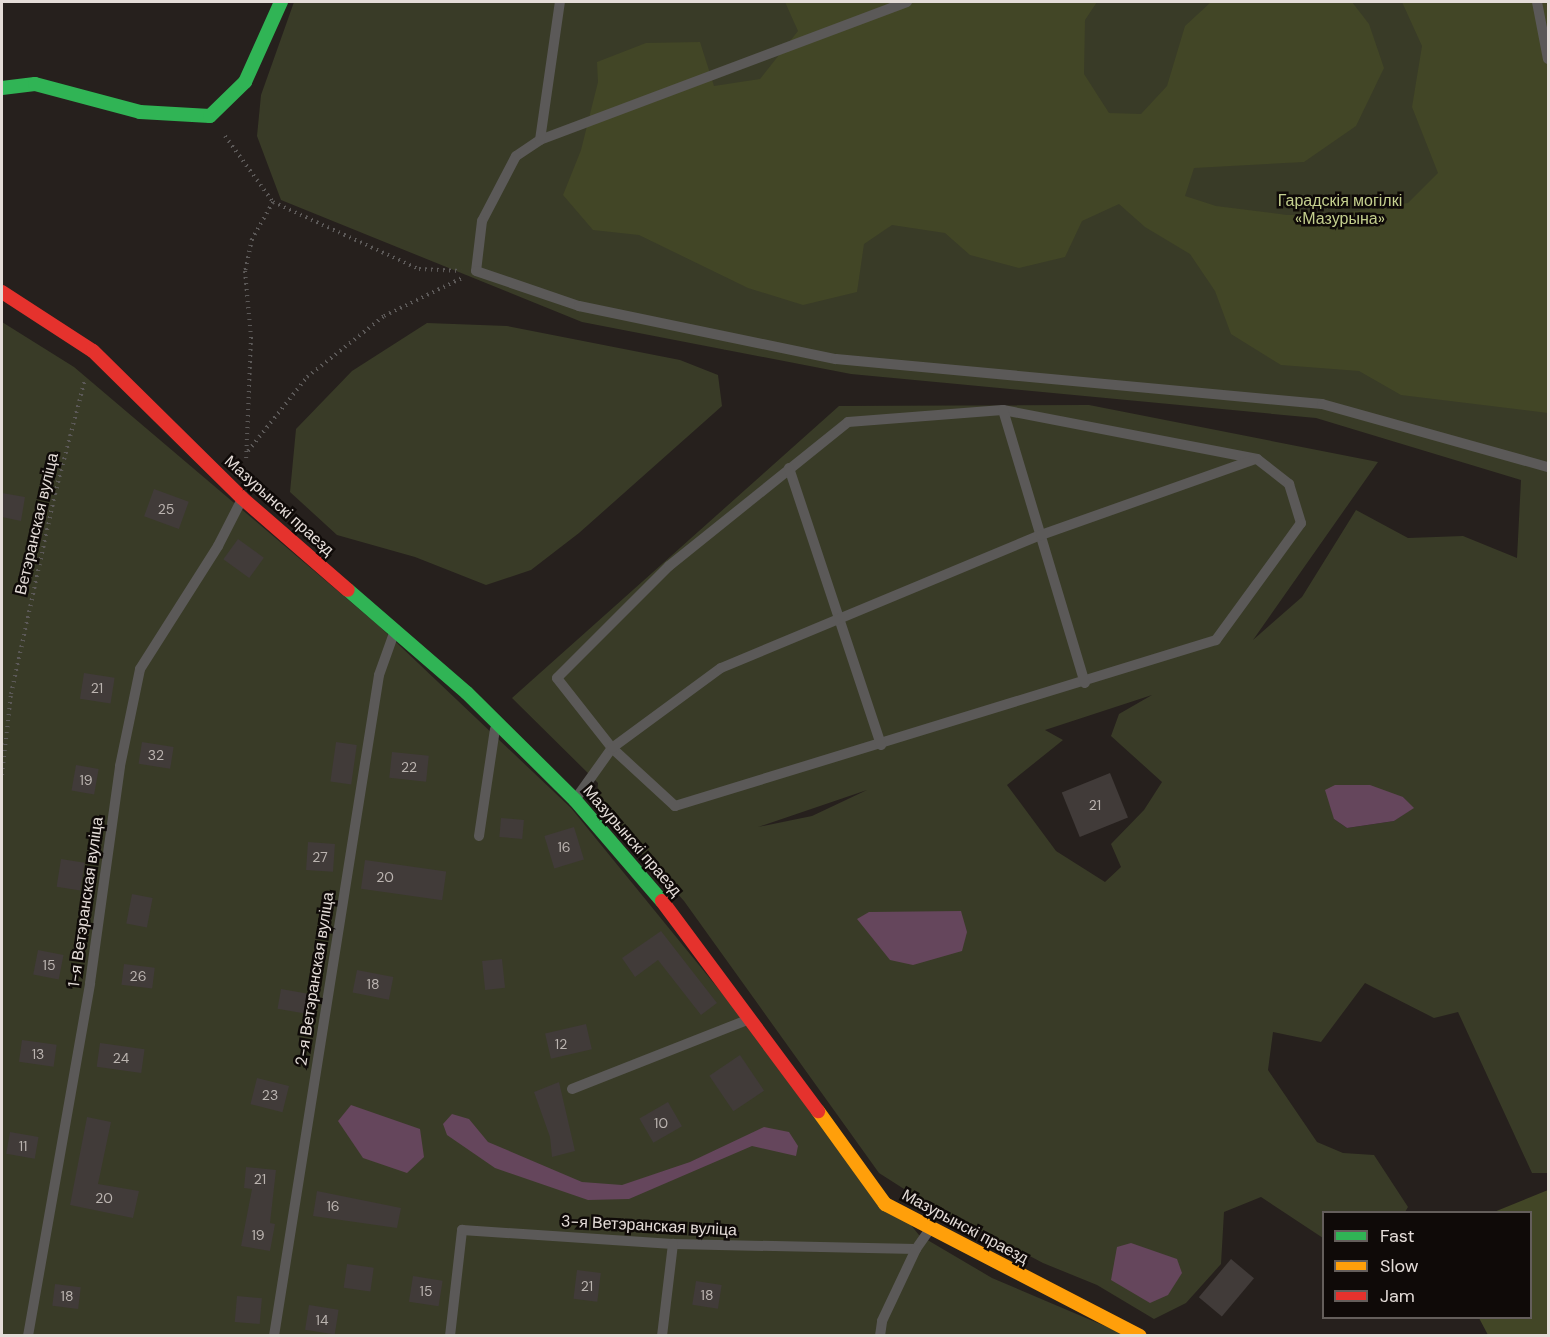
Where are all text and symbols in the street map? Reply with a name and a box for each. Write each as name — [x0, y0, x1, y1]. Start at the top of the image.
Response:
park label: Гарадскія могілкі «Мазурына» — [1278, 191, 1402, 229]
street label: Ветэранская вуліца — [11, 451, 63, 597]
street label: Мазурынскі праезд — [220, 452, 338, 560]
house number: 25 — [158, 501, 174, 517]
house number: 21 — [91, 680, 103, 696]
house number: 32 — [148, 747, 164, 763]
house number: 22 — [401, 759, 417, 775]
house number: 19 — [79, 772, 93, 788]
street label: Мазурынскі праезд — [579, 782, 685, 900]
house number: 21 — [1089, 797, 1101, 813]
street label: 1-я Ветэранская вуліца — [65, 816, 107, 988]
house number: 16 — [557, 839, 571, 855]
house number: 27 — [312, 849, 328, 865]
house number: 20 — [376, 869, 394, 885]
street label: 2-я Ветэранская вуліца — [292, 891, 338, 1067]
house number: 15 — [43, 957, 55, 973]
house number: 26 — [130, 968, 146, 984]
house number: 18 — [367, 976, 379, 992]
house number: 12 — [555, 1036, 567, 1052]
house number: 13 — [32, 1046, 44, 1062]
house number: 24 — [113, 1050, 129, 1066]
house number: 23 — [262, 1087, 278, 1103]
house number: 10 — [654, 1115, 668, 1131]
house number: 11 — [19, 1138, 27, 1154]
house number: 21 — [254, 1171, 266, 1187]
street label: Мазурынскі праезд — [898, 1186, 1032, 1268]
house number: 20 — [95, 1190, 113, 1206]
house number: 16 — [326, 1198, 340, 1214]
legend — [1322, 1211, 1532, 1319]
street label: 3-я Ветэранская вуліца — [561, 1212, 737, 1240]
text: Fast — [1380, 1224, 1415, 1248]
house number: 19 — [251, 1227, 265, 1243]
text: Slow — [1380, 1254, 1419, 1278]
house number: 21 — [581, 1278, 593, 1294]
house number: 15 — [420, 1283, 432, 1299]
text: Jam — [1380, 1284, 1415, 1308]
house number: 18 — [701, 1287, 713, 1303]
house number: 18 — [61, 1288, 73, 1304]
house number: 14 — [316, 1312, 328, 1328]

